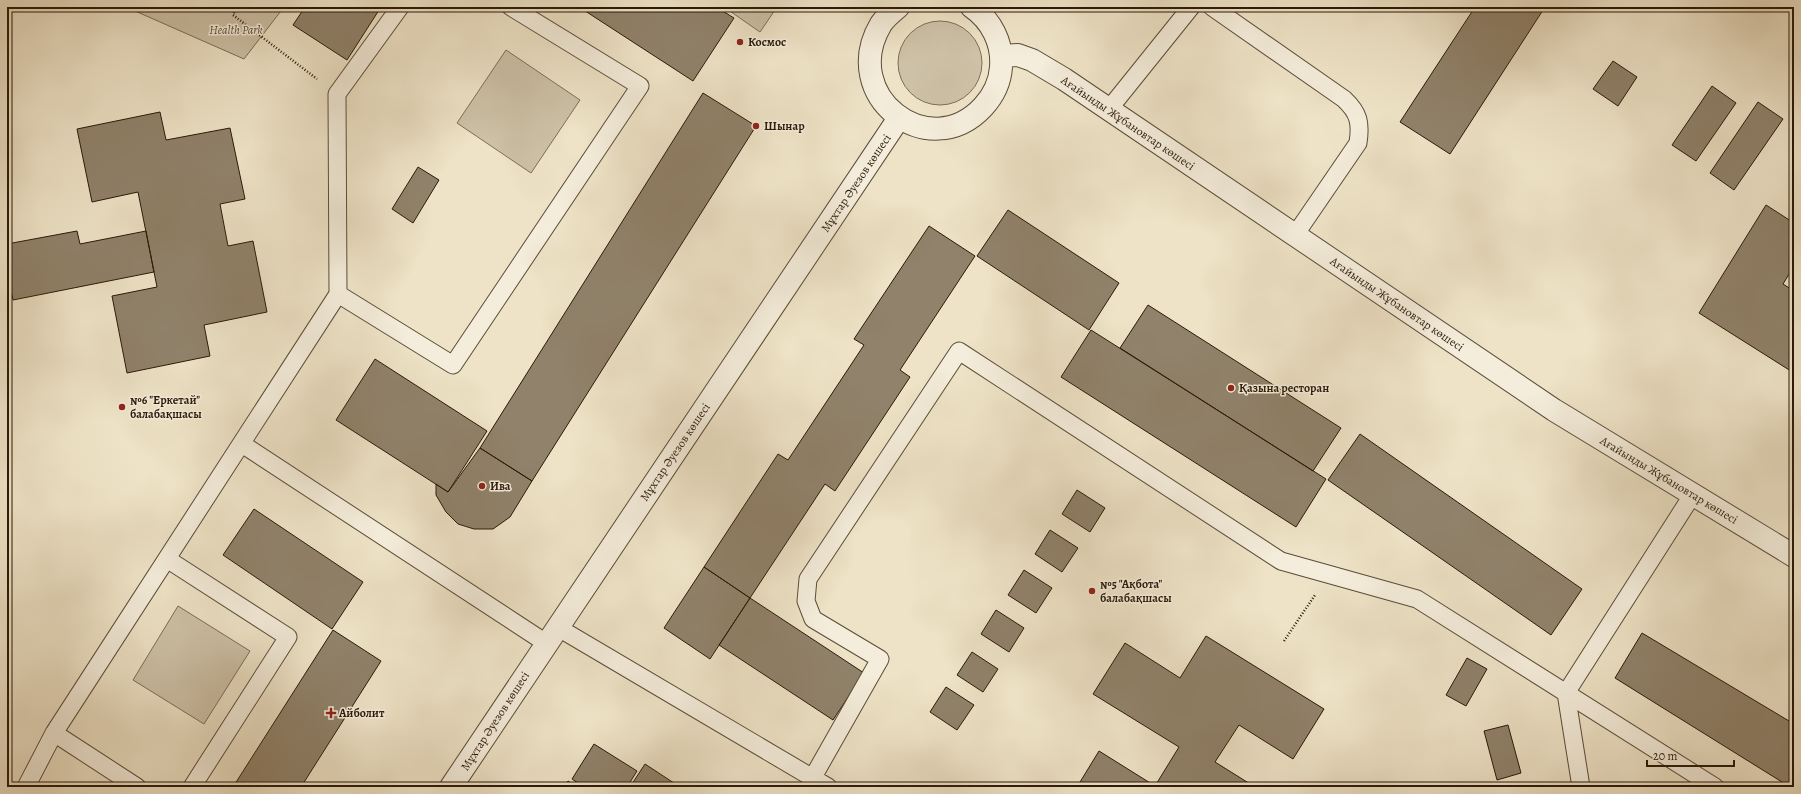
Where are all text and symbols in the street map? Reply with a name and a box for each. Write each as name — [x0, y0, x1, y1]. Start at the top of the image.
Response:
park label: Health Park — [209, 22, 263, 38]
place label: Космос — [748, 34, 786, 50]
marker: Космос — [735, 37, 745, 47]
street label: Ағайынды Жұбановтар көшесі — [1057, 72, 1198, 174]
place label: Шынар — [764, 118, 805, 134]
marker: Шынар — [751, 121, 761, 131]
street label: Мұхтар Әуезов көшесі — [817, 131, 895, 235]
street label: Ағайынды Жұбановтар көшесі — [1326, 253, 1467, 355]
place label: Қазына ресторан — [1239, 380, 1329, 396]
marker: Қазына ресторан — [1226, 383, 1236, 393]
place label: №6 "Еркетай" балабақшасы — [130, 392, 202, 422]
street label: Мұхтар Әуезов көшесі — [636, 400, 714, 504]
marker: №6 "Еркетай" балабақшасы — [117, 402, 127, 412]
street label: Ағайынды Жұбановтар көшесі — [1596, 432, 1741, 528]
place label: Ива — [490, 478, 511, 494]
marker: Ива — [477, 481, 487, 491]
place label: №5 "Ақбота" балабақшасы — [1100, 576, 1172, 606]
marker: №5 "Ақбота" балабақшасы — [1087, 586, 1097, 596]
street label: Мұхтар Әуезов көшесі — [457, 668, 533, 774]
place label: Айболит — [338, 705, 385, 721]
marker: Айболит — [326, 708, 336, 718]
scale bar — [1647, 742, 1734, 768]
text: 20 m — [1653, 748, 1677, 764]

